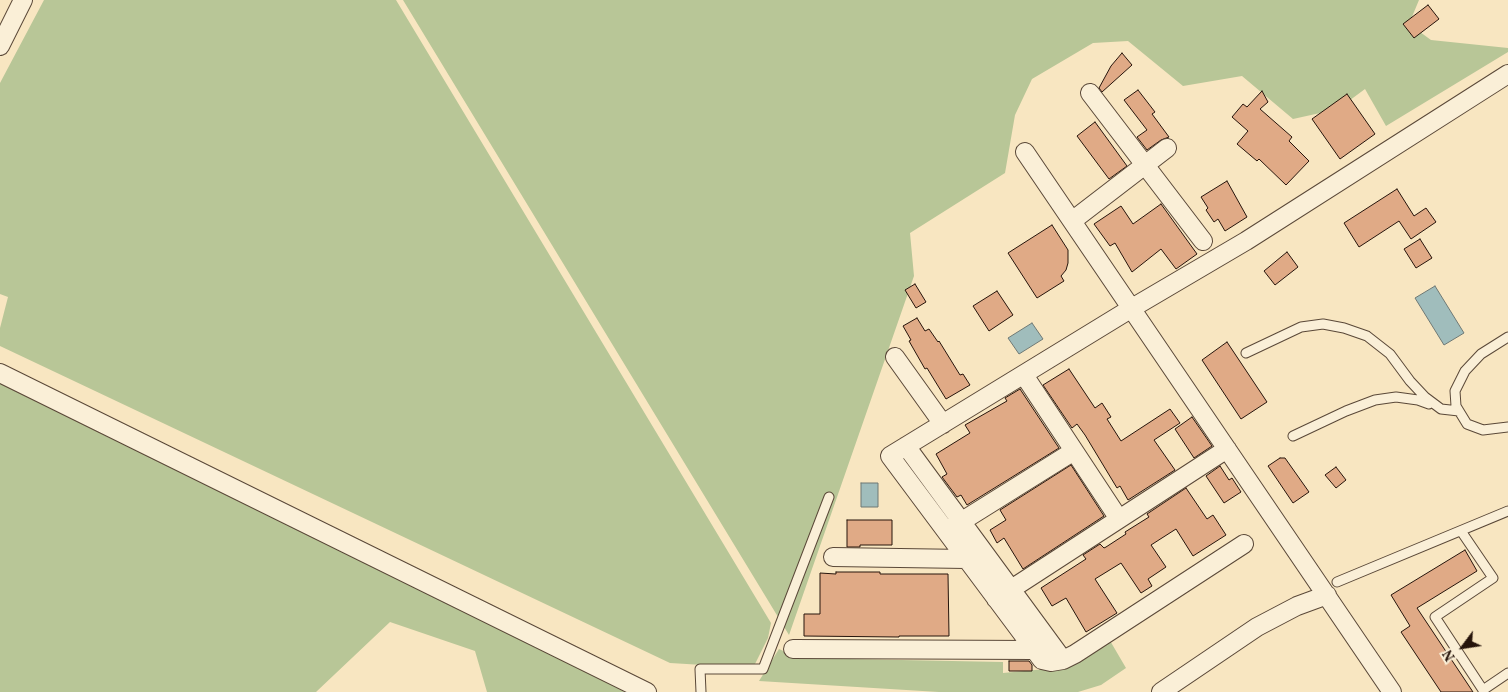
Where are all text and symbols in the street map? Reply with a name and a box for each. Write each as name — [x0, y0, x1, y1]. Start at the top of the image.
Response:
north arrow — [1438, 622, 1488, 672]
text: N — [1439, 646, 1460, 664]

